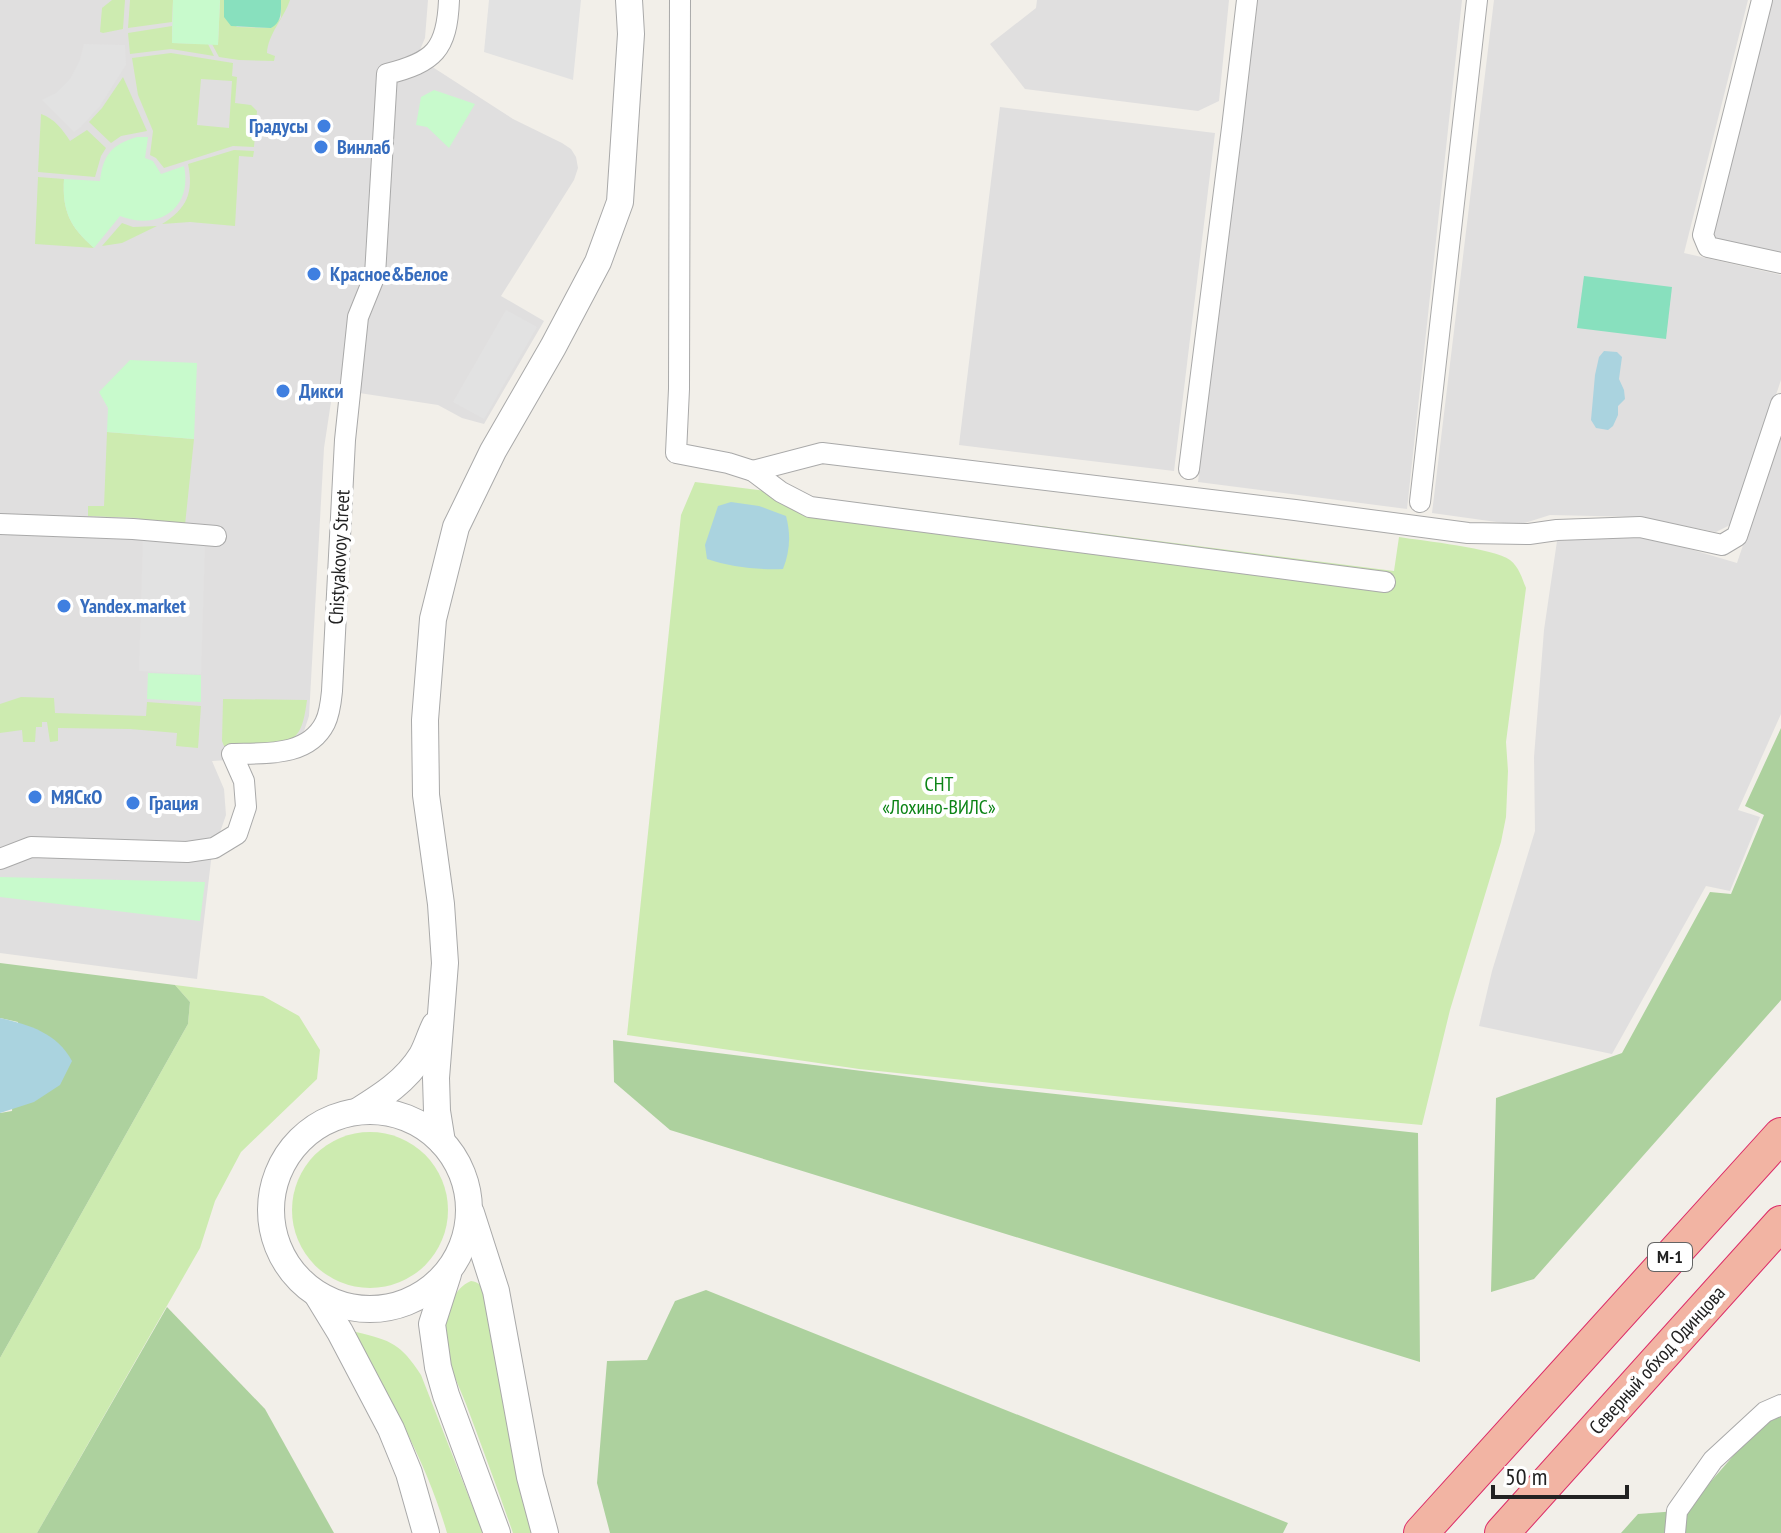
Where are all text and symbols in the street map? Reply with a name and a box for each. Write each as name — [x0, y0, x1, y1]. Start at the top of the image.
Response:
place label: Градусы — [249, 113, 308, 139]
marker: Градусы — [315, 117, 333, 135]
place label: Винлаб — [337, 134, 391, 160]
marker: Винлаб — [312, 138, 330, 156]
place label: Красное&Белое — [330, 261, 448, 287]
marker: Красное&Белое — [305, 265, 323, 283]
place label: Дикси — [299, 378, 343, 404]
marker: Дикси — [274, 382, 292, 400]
street label: Chistyakovoy Street — [322, 489, 356, 625]
place label: Yandex.market — [79, 593, 186, 619]
marker: Yandex.market — [55, 597, 73, 615]
park label: СНТ «Лохино-ВИЛС» — [882, 771, 996, 820]
place label: МЯСкО — [51, 784, 102, 810]
marker: МЯСкО — [26, 788, 44, 806]
place label: Грация — [149, 790, 199, 816]
marker: Грация — [124, 794, 142, 812]
road number: М-1 — [1648, 1243, 1692, 1271]
street label: Северный обход Одинцова — [1583, 1280, 1731, 1440]
scale bar — [1493, 1449, 1627, 1499]
text: 50 m — [1505, 1461, 1547, 1492]

